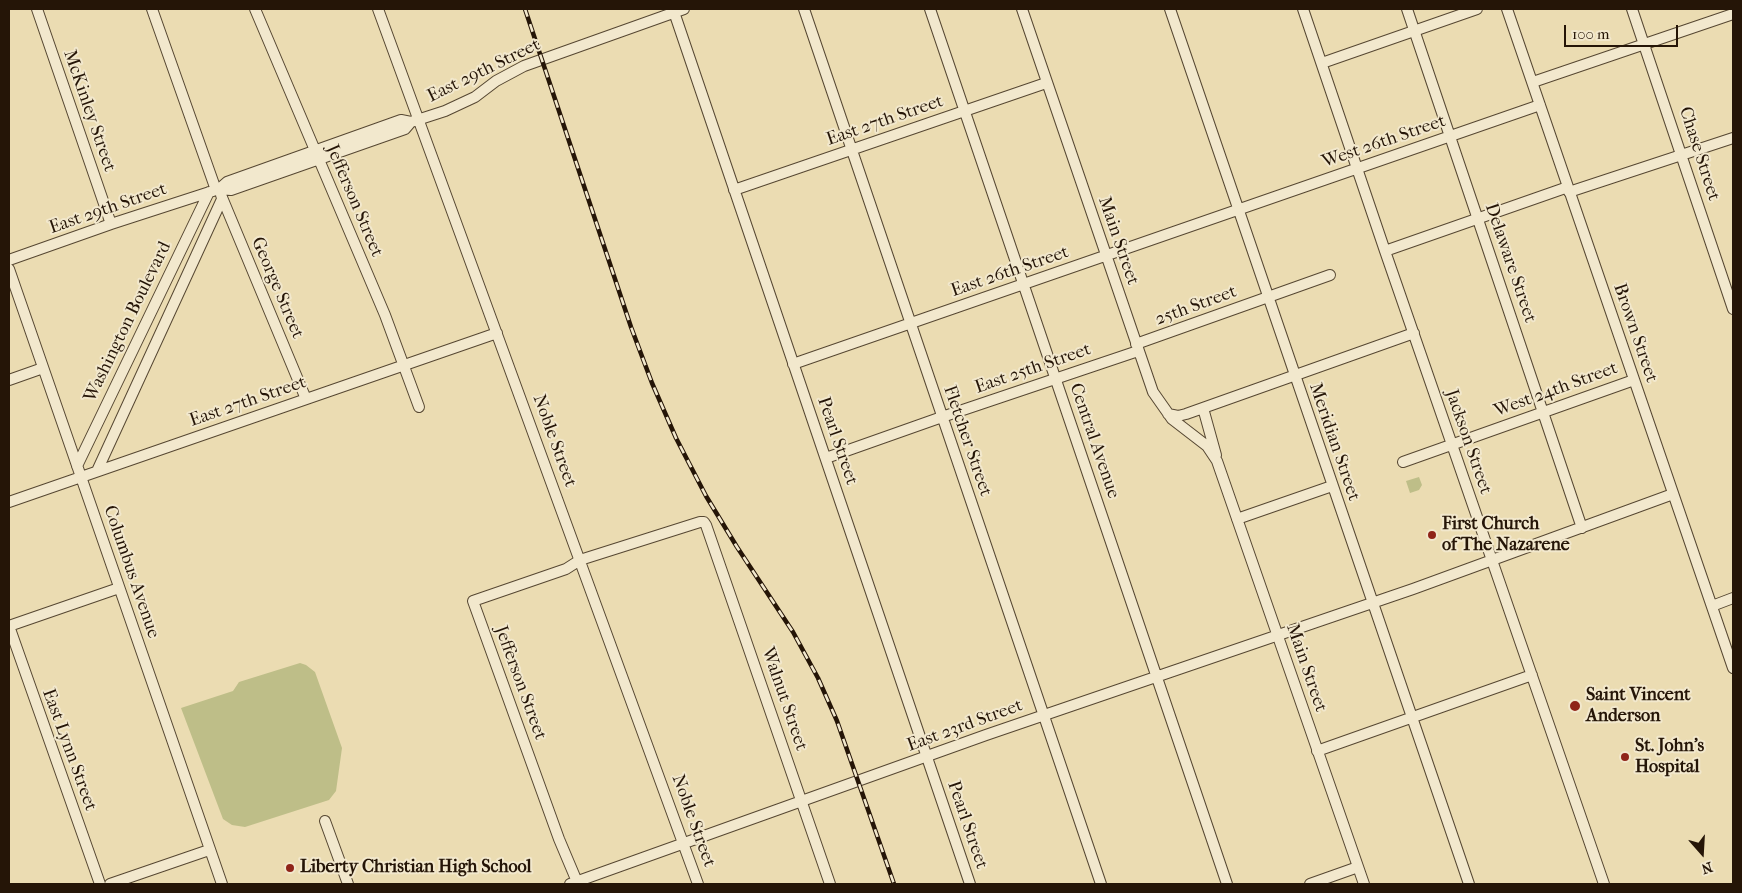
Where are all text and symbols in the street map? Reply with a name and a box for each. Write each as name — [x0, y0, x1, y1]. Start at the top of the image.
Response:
scale bar — [1567, 15, 1681, 47]
text: 100 m — [1572, 25, 1610, 43]
street label: East 29th Street — [424, 34, 544, 108]
street label: McKinley Street — [58, 47, 120, 175]
street label: East 27th Street — [824, 91, 946, 151]
street label: Chase Street — [1674, 104, 1724, 204]
street label: West 26th Street — [1319, 111, 1449, 173]
street label: Jefferson Street — [321, 142, 387, 260]
street label: East 29th Street — [46, 179, 170, 239]
street label: Main Street — [1093, 194, 1143, 288]
street label: Delaware Street — [1479, 200, 1541, 326]
street label: George Street — [246, 234, 308, 342]
street label: Washington Boulevard — [80, 238, 176, 406]
street label: East 26th Street — [948, 242, 1072, 302]
street label: 25th Street — [1152, 281, 1240, 331]
street label: Brown Street — [1608, 281, 1662, 385]
street label: East 25th Street — [972, 339, 1094, 399]
street label: West 24th Street — [1491, 358, 1621, 422]
street label: East 27th Street — [187, 372, 309, 432]
street label: Central Avenue — [1064, 380, 1124, 502]
street label: Meridian Street — [1304, 380, 1364, 504]
street label: Fletcher Street — [938, 383, 996, 499]
street label: Jackson Street — [1440, 387, 1496, 497]
street label: Noble Street — [527, 392, 581, 490]
street label: Pearl Street — [812, 394, 862, 488]
street label: Columbus Avenue — [98, 503, 164, 641]
place label: First Church of The Nazarene — [1442, 514, 1570, 556]
marker: First Church of The Nazarene — [1426, 529, 1438, 541]
street label: Main Street — [1281, 621, 1331, 715]
street label: Jefferson Street — [489, 623, 551, 743]
street label: Walnut Street — [756, 644, 812, 754]
place label: Saint Vincent Anderson — [1586, 685, 1690, 728]
street label: East Lynn Street — [37, 686, 101, 814]
street label: East 23rd Street — [904, 695, 1026, 757]
marker: Saint Vincent Anderson — [1568, 699, 1582, 713]
place label: St. John's Hospital — [1635, 736, 1704, 779]
marker: St. John's Hospital — [1619, 751, 1631, 763]
street label: Noble Street — [666, 772, 720, 870]
street label: Pearl Street — [942, 778, 992, 872]
north arrow — [1677, 828, 1727, 878]
place label: Liberty Christian High School — [300, 857, 532, 879]
text: N — [1699, 858, 1715, 877]
marker: Liberty Christian High School — [284, 862, 296, 874]

